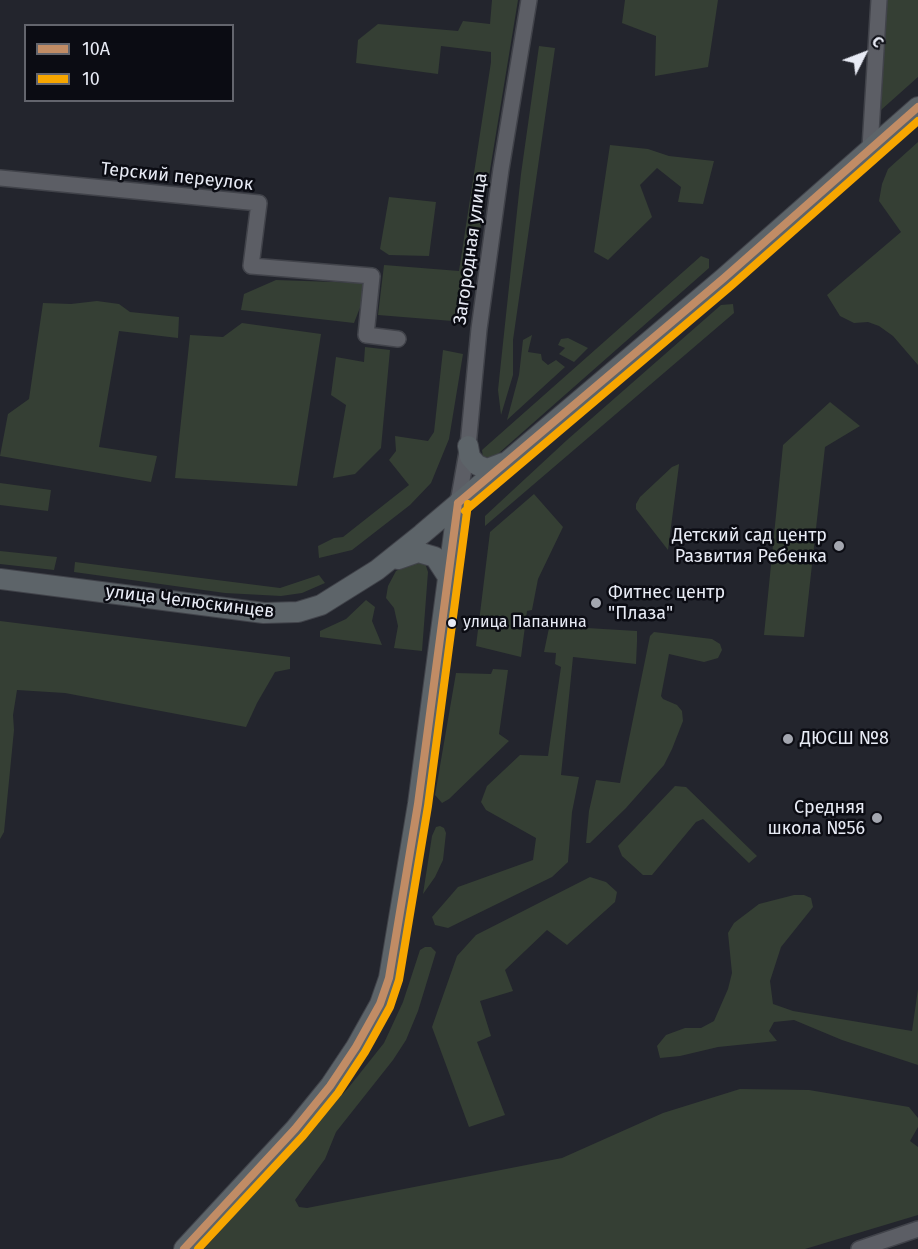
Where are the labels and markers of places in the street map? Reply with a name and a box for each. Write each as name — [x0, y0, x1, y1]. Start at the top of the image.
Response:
place label: Детский сад центр Развития Ребенка — [672, 525, 827, 568]
marker: Детский сад центр Развития Ребенка — [832, 539, 846, 553]
place label: Фитнес центр "Плаза" — [608, 582, 725, 624]
marker: Фитнес центр "Плаза" — [589, 596, 603, 610]
place label: улица Папанина — [463, 613, 587, 633]
marker: улица Папанина — [446, 617, 458, 629]
place label: ДЮСШ №8 — [800, 728, 889, 750]
marker: ДЮСШ №8 — [781, 732, 795, 746]
place label: Средняя школа №56 — [767, 797, 865, 840]
marker: Средняя школа №56 — [870, 811, 884, 825]

